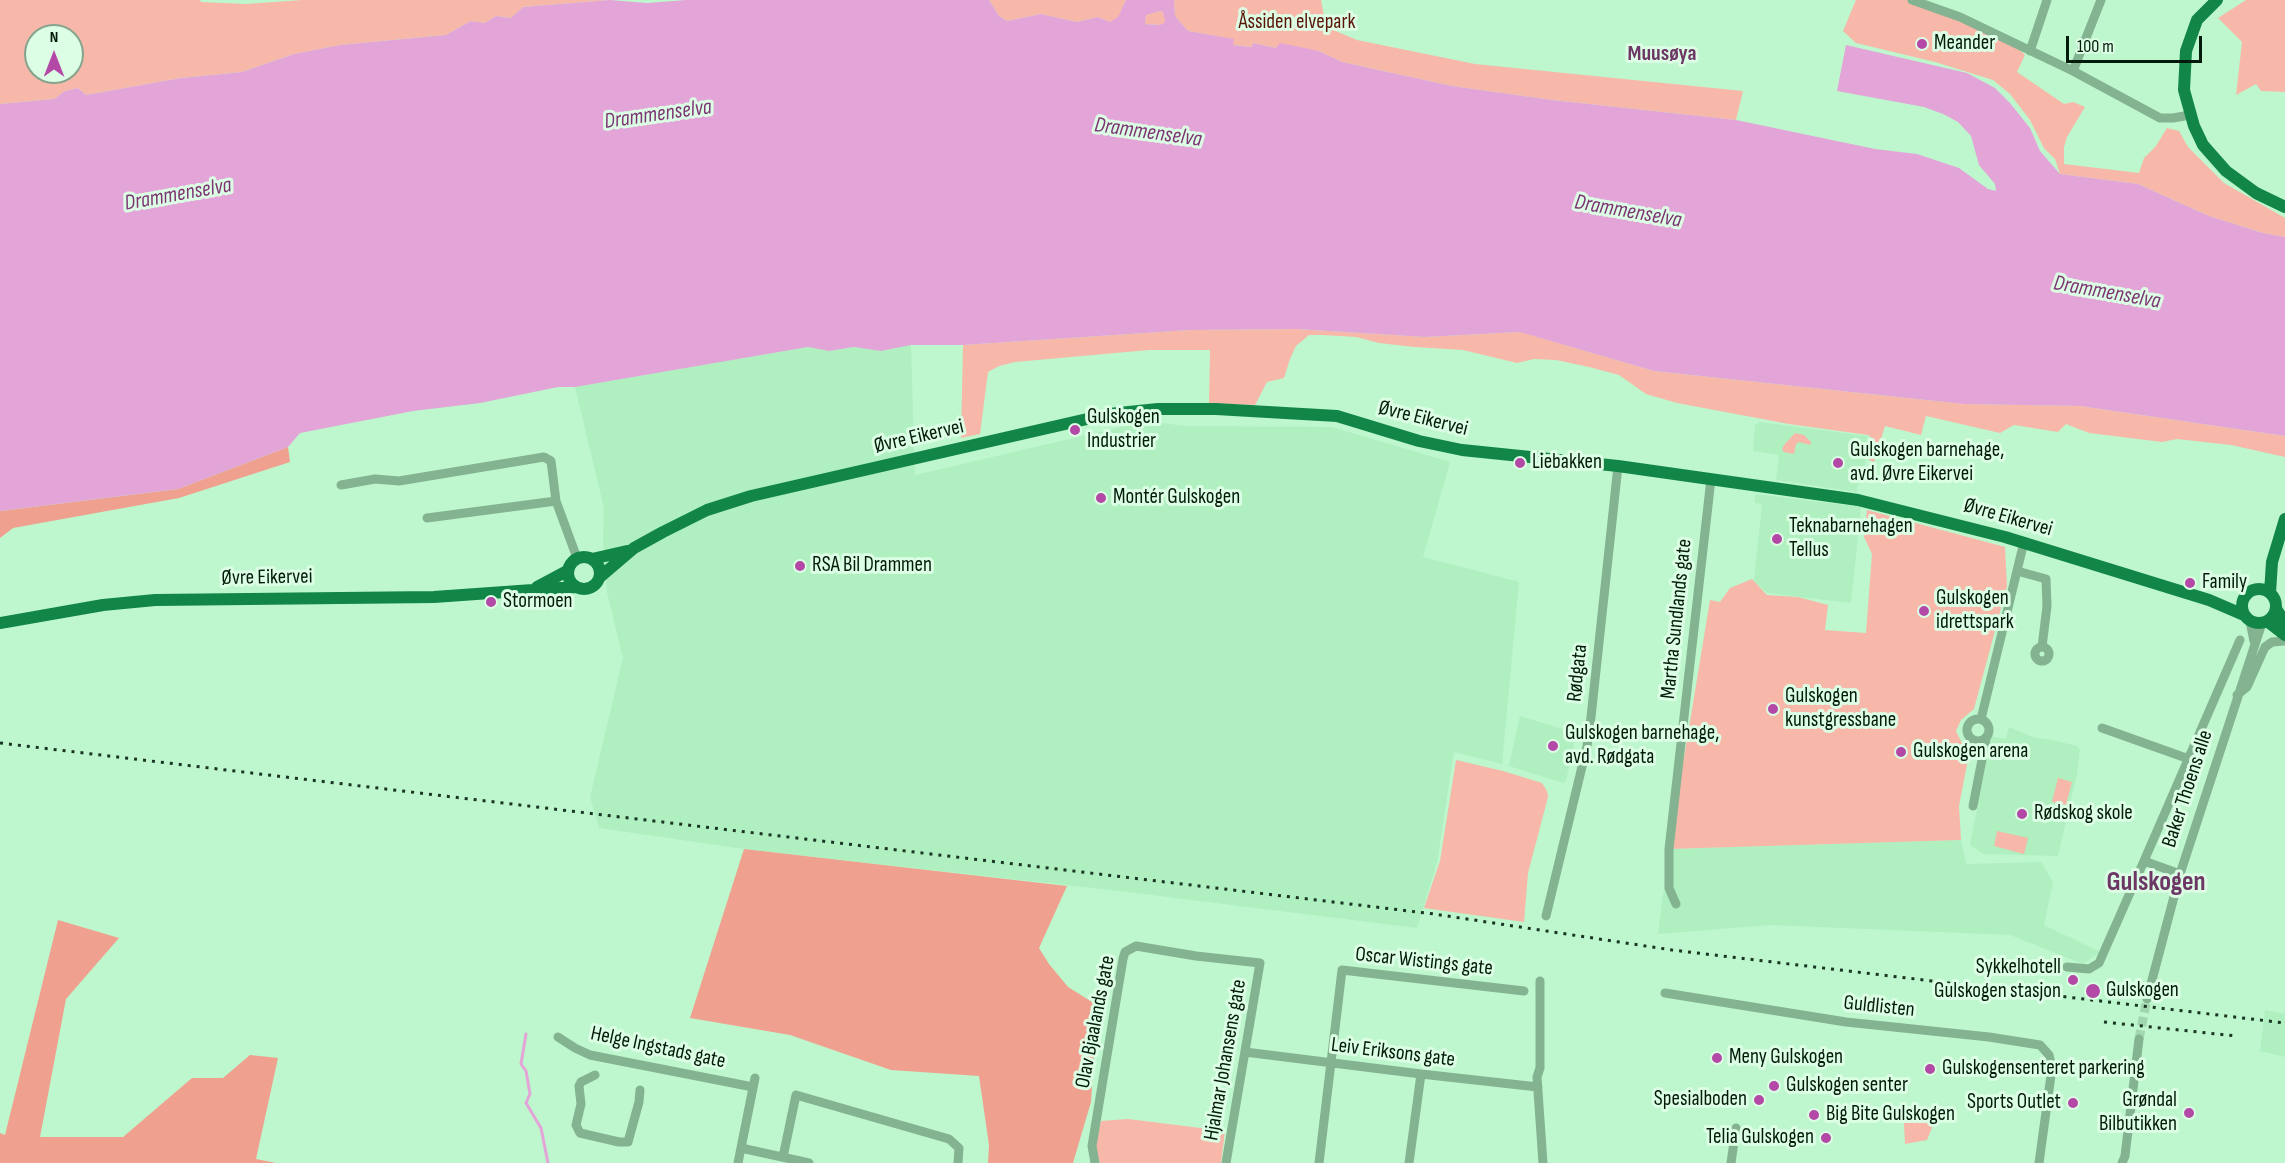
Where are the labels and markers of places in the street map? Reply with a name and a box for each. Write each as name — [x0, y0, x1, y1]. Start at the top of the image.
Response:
place label: Meander — [1934, 31, 1995, 57]
marker: Meander — [1915, 37, 1929, 51]
place label: Gulskogen Industrier — [1087, 405, 1160, 455]
marker: Gulskogen Industrier — [1068, 423, 1082, 437]
place label: Gulskogen barnehage, avd. Øvre Eikervei — [1850, 438, 2004, 488]
place label: Liebakken — [1532, 450, 1602, 476]
marker: Liebakken — [1513, 456, 1527, 470]
marker: Gulskogen barnehage, avd. Øvre Eikervei — [1831, 456, 1845, 470]
place label: Montér Gulskogen — [1113, 485, 1240, 511]
marker: Montér Gulskogen — [1094, 491, 1108, 505]
place label: Teknabarnehagen Tellus — [1789, 514, 1913, 564]
marker: Teknabarnehagen Tellus — [1770, 532, 1784, 546]
place label: RSA Bil Drammen — [812, 553, 932, 579]
marker: RSA Bil Drammen — [793, 559, 807, 573]
place label: Family — [2202, 570, 2247, 596]
marker: Family — [2183, 576, 2197, 590]
place label: Gulskogen idrettspark — [1936, 586, 2014, 636]
place label: Stormoen — [503, 589, 573, 615]
marker: Stormoen — [484, 595, 498, 609]
marker: Gulskogen idrettspark — [1917, 604, 1931, 618]
place label: Gulskogen kunstgressbane — [1785, 684, 1896, 734]
marker: Gulskogen kunstgressbane — [1766, 702, 1780, 716]
place label: Gulskogen barnehage, avd. Rødgata — [1565, 721, 1719, 771]
marker: Gulskogen barnehage, avd. Rødgata — [1546, 739, 1560, 753]
place label: Gulskogen arena — [1913, 739, 2028, 765]
marker: Gulskogen arena — [1894, 745, 1908, 759]
place label: Rødskog skole — [2034, 801, 2133, 827]
marker: Rødskog skole — [2015, 807, 2029, 821]
place label: Sykkelhotell Gulskogen stasjon — [1934, 955, 2061, 1005]
marker: Sykkelhotell Gulskogen stasjon — [2066, 973, 2080, 987]
place label: Gulskogen — [2106, 978, 2179, 1004]
marker: Gulskogen — [2084, 982, 2102, 1000]
place label: Meny Gulskogen — [1729, 1045, 1843, 1071]
marker: Meny Gulskogen — [1710, 1051, 1724, 1065]
place label: Gulskogensenteret parkering — [1942, 1056, 2145, 1082]
marker: Gulskogensenteret parkering — [1923, 1062, 1937, 1076]
place label: Gulskogen senter — [1786, 1073, 1908, 1099]
marker: Gulskogen senter — [1767, 1079, 1781, 1093]
place label: Spesialboden — [1654, 1087, 1747, 1113]
place label: Grøndal Bilbutikken — [2099, 1088, 2177, 1138]
place label: Sports Outlet — [1967, 1090, 2061, 1116]
marker: Spesialboden — [1752, 1093, 1766, 1107]
marker: Sports Outlet — [2066, 1096, 2080, 1110]
place label: Big Bite Gulskogen — [1826, 1102, 1955, 1128]
marker: Grøndal Bilbutikken — [2182, 1106, 2196, 1120]
marker: Big Bite Gulskogen — [1807, 1108, 1821, 1122]
place label: Telia Gulskogen — [1706, 1125, 1814, 1151]
marker: Telia Gulskogen — [1819, 1131, 1833, 1145]

